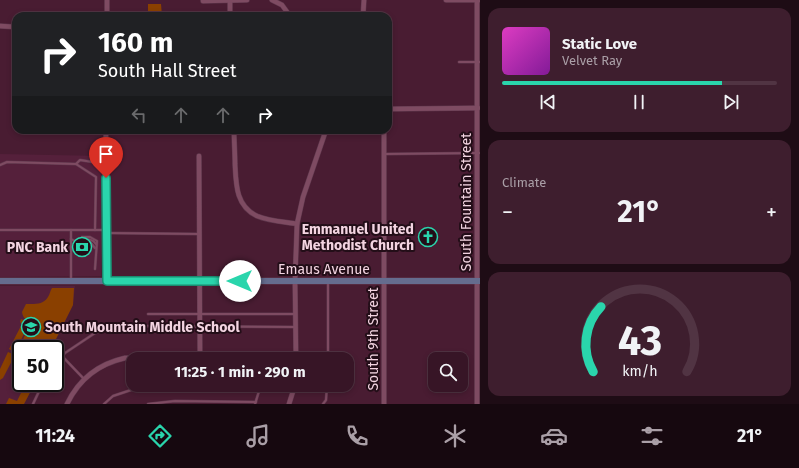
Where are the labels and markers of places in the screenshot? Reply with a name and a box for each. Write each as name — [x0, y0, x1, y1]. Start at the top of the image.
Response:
pin — [89, 137, 123, 178]
place label: Emmanuel United Methodist Church — [302, 221, 414, 254]
church icon: Emmanuel United Methodist Church — [417, 226, 439, 248]
bank icon: PNC Bank — [71, 236, 93, 258]
place label: PNC Bank — [7, 239, 68, 256]
school or university icon: South Mountain Middle School — [20, 316, 42, 338]
place label: South Mountain Middle School — [45, 319, 241, 336]

